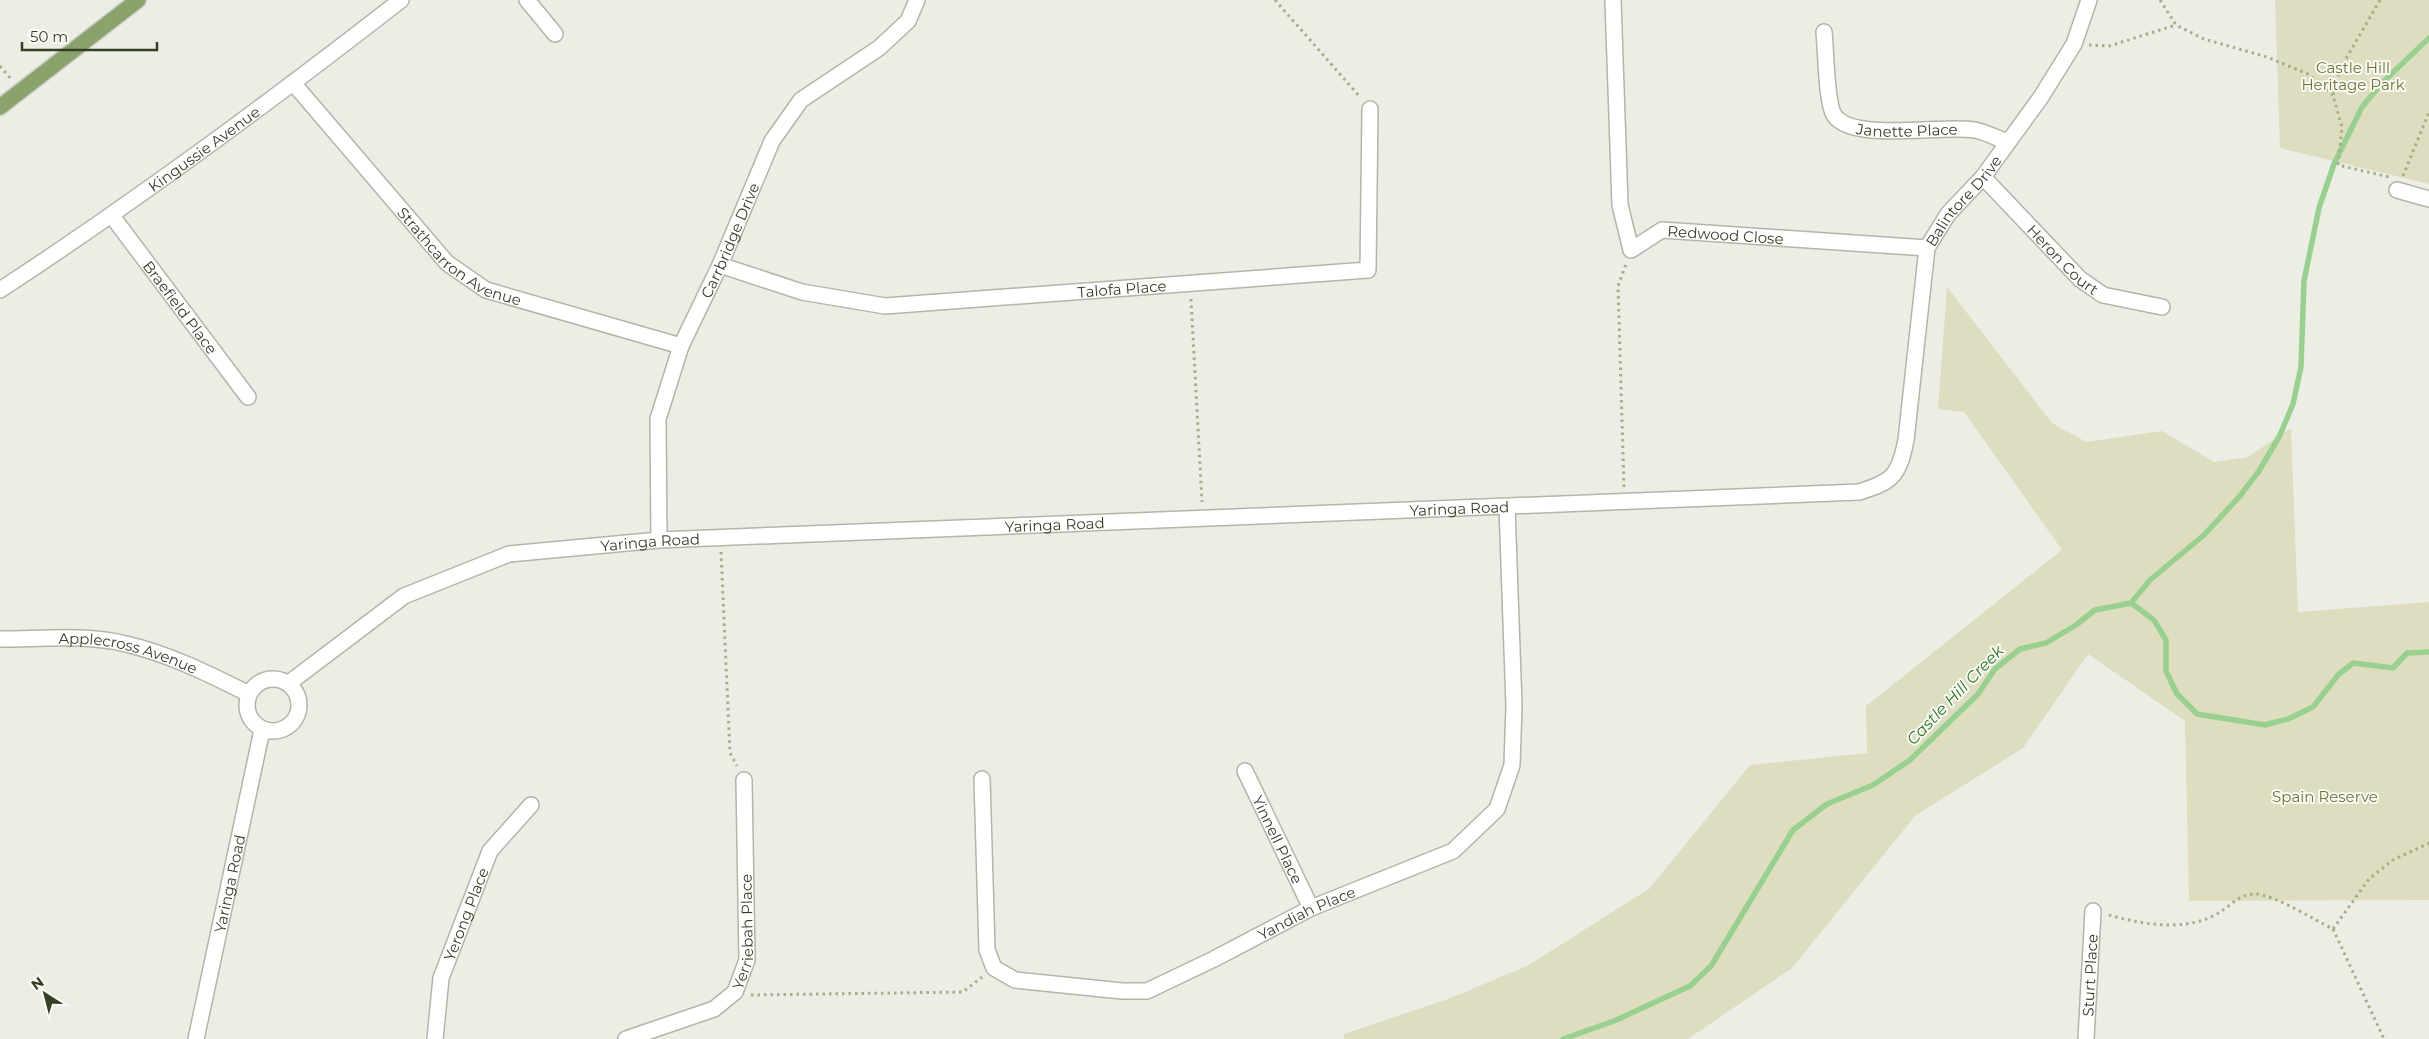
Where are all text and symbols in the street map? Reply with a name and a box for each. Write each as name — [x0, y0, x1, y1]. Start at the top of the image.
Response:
scale bar — [22, 20, 158, 52]
text: 50 m — [30, 27, 68, 46]
park label: Castle Hill Heritage Park — [2301, 58, 2405, 94]
street label: Kingussie Avenue — [144, 102, 263, 196]
street label: Janette Place — [1854, 118, 1958, 140]
street label: Balintore Drive — [1921, 151, 2005, 250]
street label: Carrbridge Drive — [696, 180, 763, 301]
street label: Strathcarron Avenue — [394, 203, 524, 309]
street label: Heron Court — [2023, 220, 2102, 299]
street label: Redwood Close — [1667, 221, 1784, 248]
street label: Braefield Place — [139, 257, 222, 358]
street label: Talofa Place — [1077, 276, 1167, 301]
street label: Yaringa Road — [1409, 496, 1510, 519]
street label: Yaringa Road — [1004, 513, 1105, 536]
street label: Yaringa Road — [600, 529, 700, 555]
street label: Applecross Avenue — [58, 628, 201, 678]
water label: Castle Hill Creek — [1903, 640, 2008, 749]
park label: Spain Reserve — [2272, 787, 2378, 806]
street label: Yinnell Place — [1249, 792, 1307, 887]
street label: Yaringa Road — [209, 833, 249, 934]
street label: Yerong Place — [439, 865, 492, 963]
street label: Yerriebah Place — [727, 874, 757, 992]
street label: Yandiah Place — [1254, 882, 1358, 944]
street label: Sturt Place — [2078, 933, 2101, 1017]
north arrow — [20, 969, 70, 1019]
text: N — [27, 973, 47, 994]

